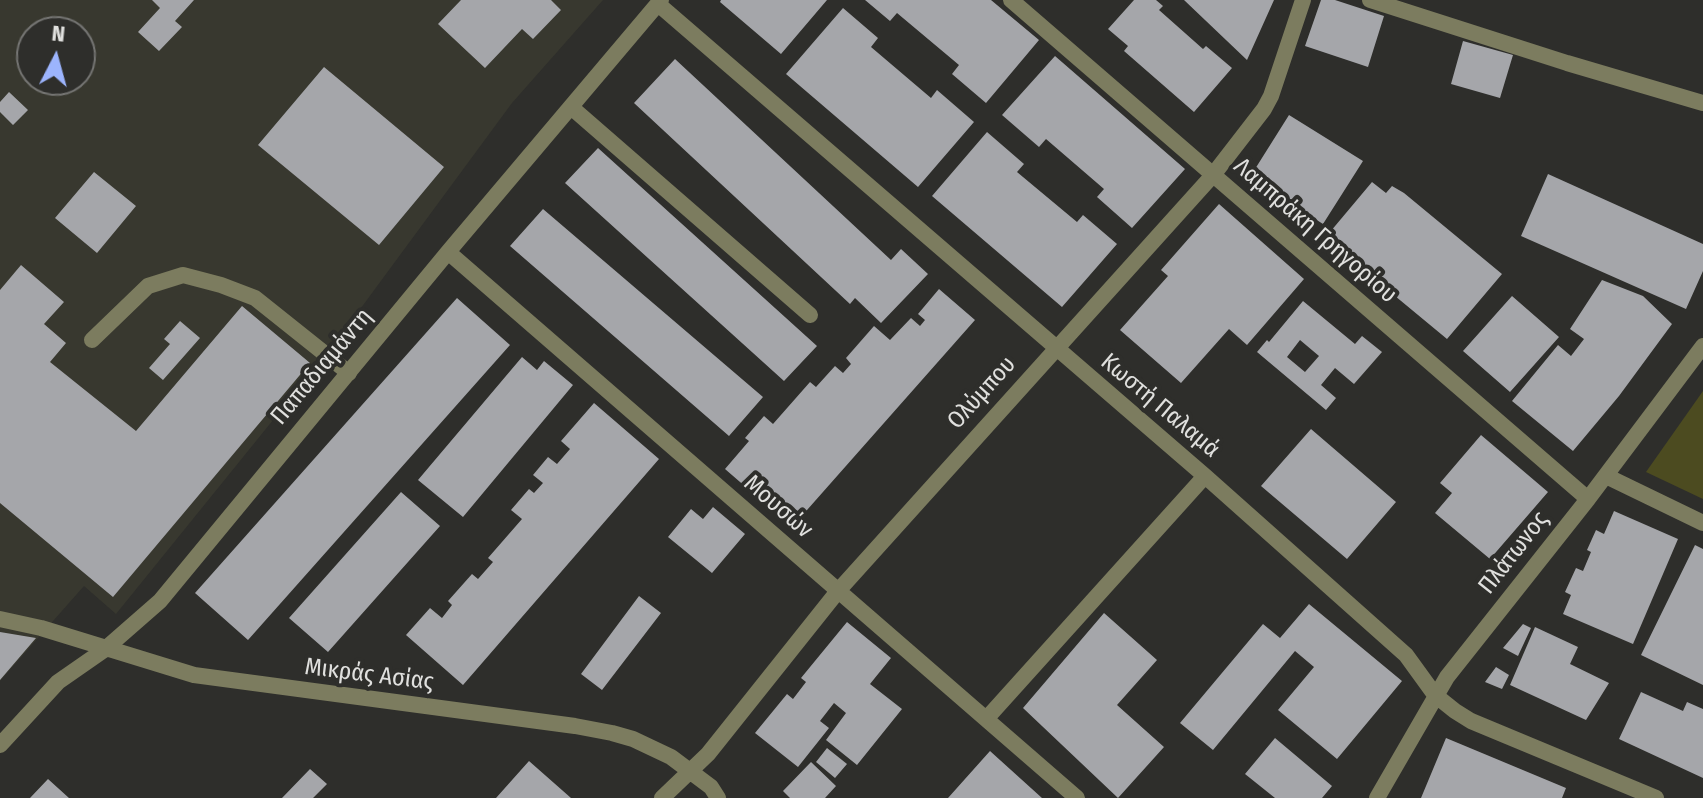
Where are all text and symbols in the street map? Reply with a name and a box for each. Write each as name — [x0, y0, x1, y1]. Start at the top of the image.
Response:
north arrow — [16, 16, 96, 96]
text: N — [50, 20, 66, 48]
street label: Λαμπράκη Γρηγορίου — [1227, 152, 1403, 310]
street label: Παπαδιαμάντη — [265, 303, 379, 431]
street label: Κωστή Παλαμά — [1095, 348, 1225, 464]
street label: Ολύμπου — [942, 351, 1022, 435]
street label: Μουσών — [738, 469, 818, 545]
street label: Πλάτωνος — [1473, 506, 1555, 600]
street label: Μικράς Ασίας — [303, 653, 435, 697]

